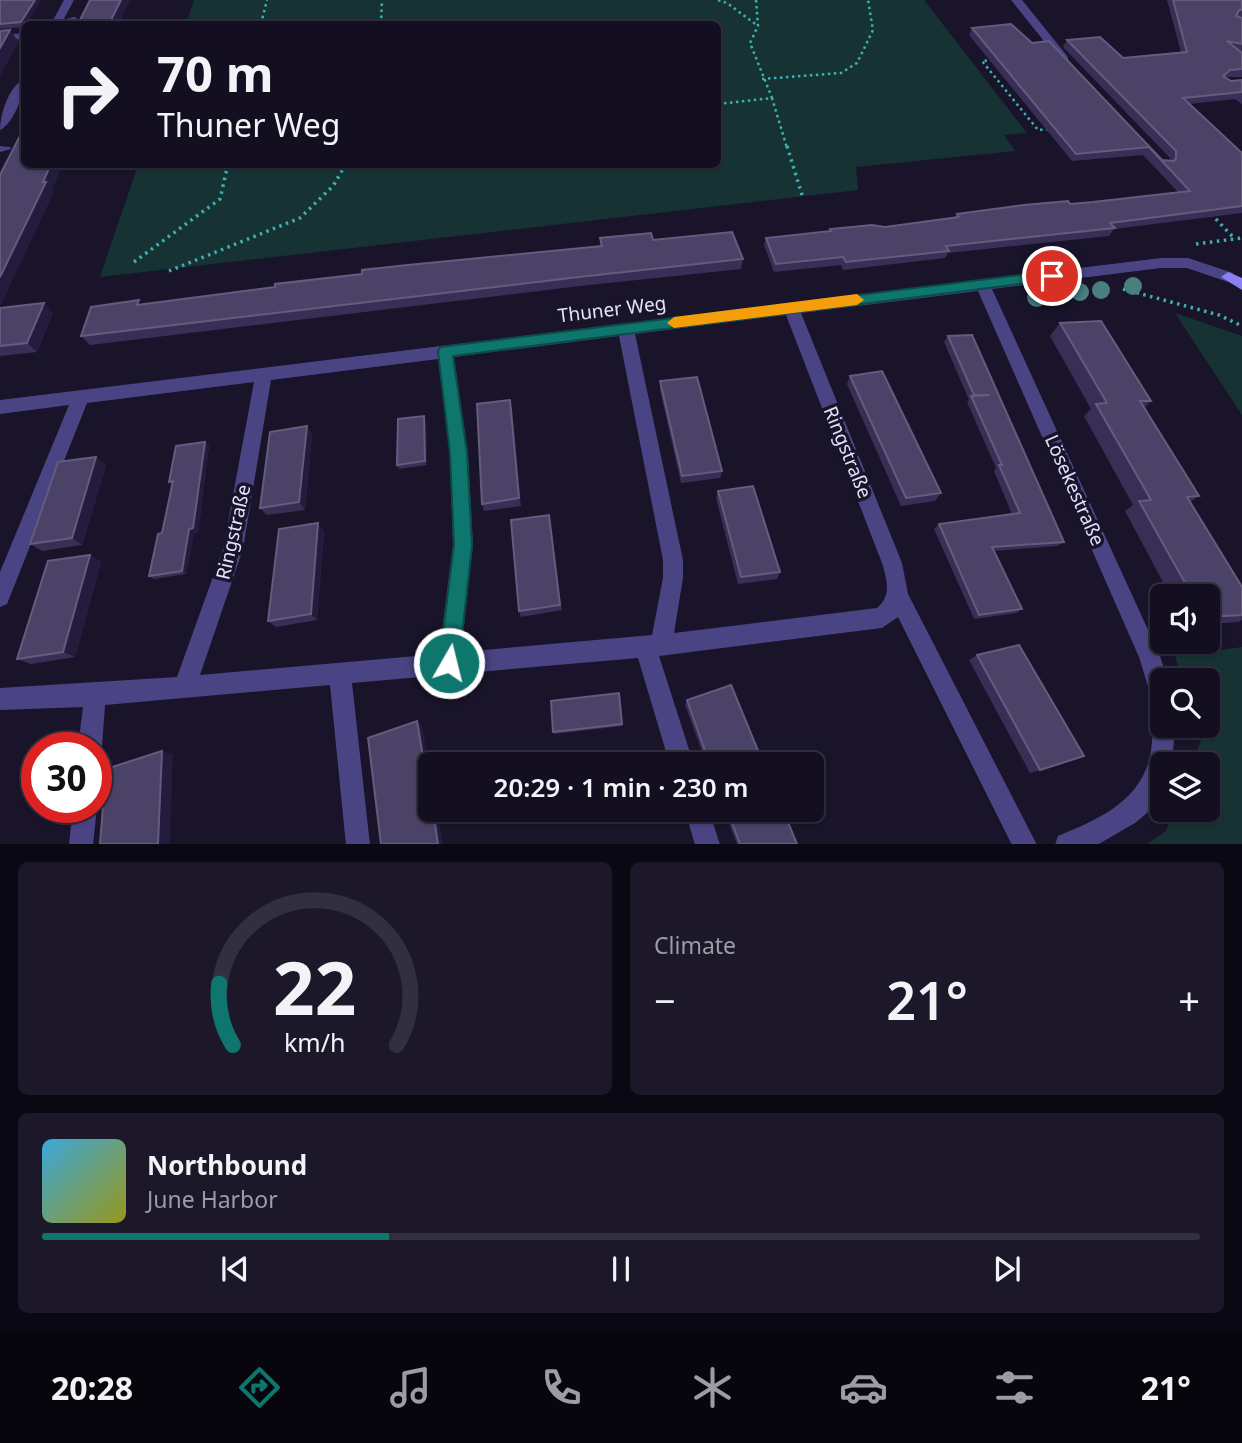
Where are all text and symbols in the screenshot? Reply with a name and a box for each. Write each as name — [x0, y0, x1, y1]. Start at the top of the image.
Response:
text: 70 m — [157, 40, 274, 106]
icon: right — [42, 49, 133, 140]
text: Thuner Weg — [157, 103, 341, 146]
pin — [1022, 246, 1082, 306]
icon: arrive — [1033, 257, 1071, 295]
street label: Thuner Weg — [556, 289, 668, 329]
street label: Ringstraße — [818, 402, 878, 502]
street label: Lösekestraße — [1039, 430, 1111, 550]
street label: Ringstraße — [209, 482, 257, 582]
map controls — [1150, 584, 1220, 822]
button: sound — [1150, 584, 1220, 654]
position arrow — [412, 626, 486, 700]
button: search — [1150, 668, 1220, 738]
speed limit sign: 30 — [21, 732, 112, 823]
button: layers — [1150, 752, 1220, 822]
text: 20:29 · 1 min · 230 m — [494, 769, 748, 805]
text: Climate — [654, 929, 736, 961]
text: 22 — [273, 937, 357, 1036]
text: 21° — [886, 964, 968, 1035]
text: − — [654, 974, 676, 1026]
text: + — [1178, 974, 1200, 1026]
text: km/h — [284, 1024, 346, 1058]
text: Northbound — [147, 1147, 307, 1183]
text: June Harbor — [147, 1183, 278, 1215]
icon: previous — [216, 1250, 254, 1288]
icon: pause — [602, 1250, 640, 1288]
icon: next — [988, 1250, 1026, 1288]
icon: directions — [235, 1363, 284, 1412]
icon: music — [386, 1363, 435, 1412]
icon: phone — [537, 1363, 586, 1412]
icon: climate — [688, 1363, 737, 1412]
icon: car — [839, 1363, 888, 1412]
icon: filters — [990, 1363, 1039, 1412]
text: 20:28 — [51, 1366, 133, 1409]
text: 21° — [1141, 1366, 1191, 1409]

